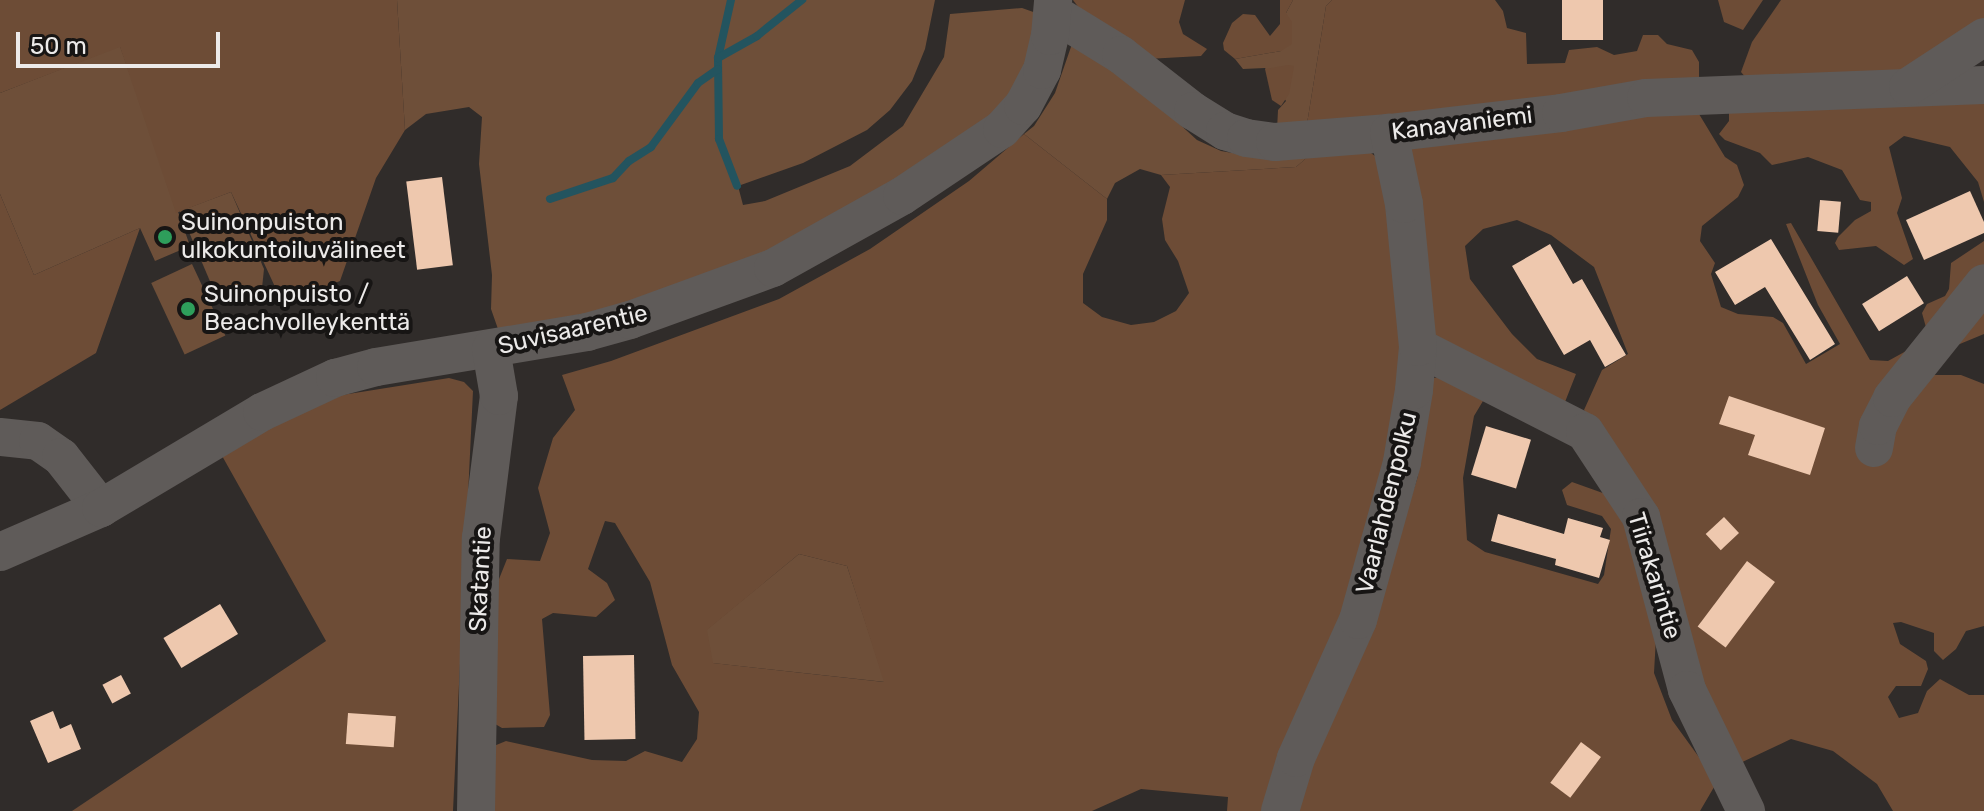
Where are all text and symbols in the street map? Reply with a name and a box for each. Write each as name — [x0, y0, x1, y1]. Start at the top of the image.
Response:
scale bar — [20, 16, 224, 66]
text: 50 m — [30, 32, 87, 60]
street label: Kanavaniemi — [1390, 101, 1534, 147]
place label: Suinonpuiston ulkokuntoiluvälineet — [181, 209, 406, 265]
marker: Suinonpuiston ulkokuntoiluvälineet — [156, 228, 174, 246]
place label: Suinonpuisto / Beachvolleykenttä — [204, 281, 410, 337]
street label: Suvisaarentie — [495, 299, 651, 361]
marker: Suinonpuisto / Beachvolleykenttä — [179, 300, 197, 318]
street label: Vaarlahdenpolku — [1350, 409, 1424, 597]
street label: Tiirakarintie — [1621, 509, 1687, 643]
street label: Skatantie — [464, 525, 498, 633]

